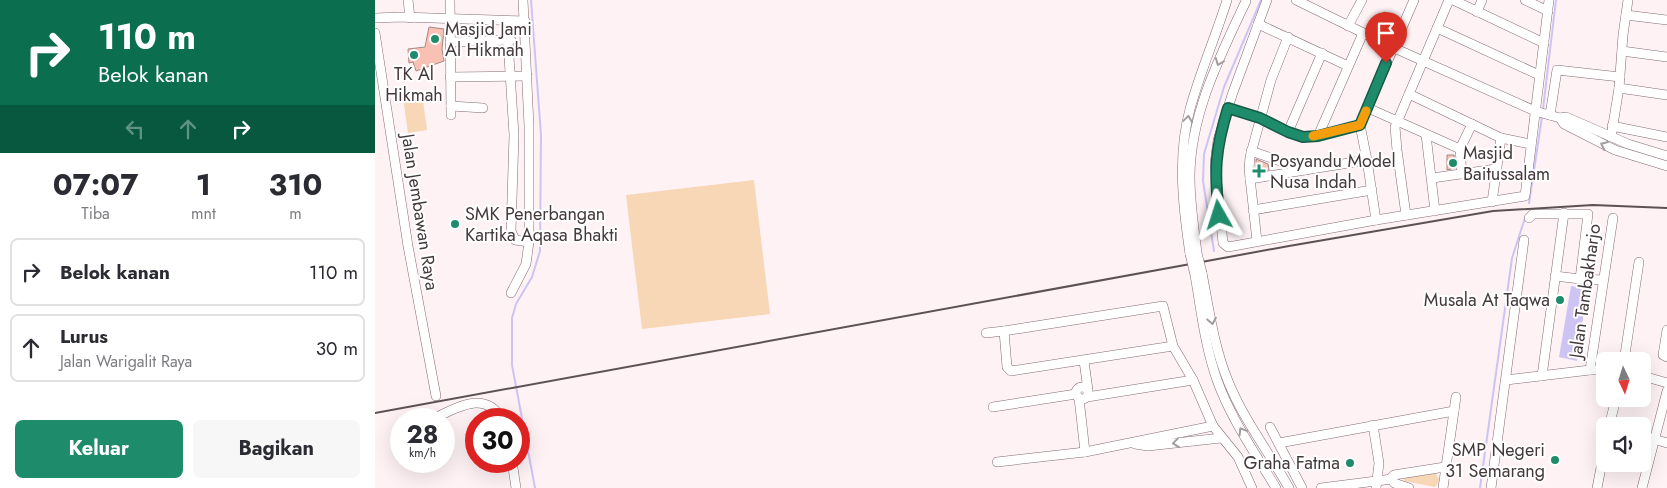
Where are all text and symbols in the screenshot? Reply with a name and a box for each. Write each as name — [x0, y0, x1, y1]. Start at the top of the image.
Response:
text: 110 m — [98, 12, 196, 62]
pin — [1365, 12, 1407, 63]
place label: Masjid Jami Al Hikmah — [445, 16, 532, 63]
icon: arrive — [1372, 19, 1400, 47]
icon: right — [15, 20, 80, 85]
marker: Masjid Jami Al Hikmah — [429, 33, 441, 45]
marker: TK Al Hikmah — [408, 49, 420, 61]
one-way arrow — [1215, 57, 1225, 66]
text: Belok kanan — [98, 58, 209, 90]
place label: TK Al Hikmah — [385, 61, 443, 108]
one-way arrow — [1183, 114, 1193, 123]
icon: left — [121, 115, 149, 143]
icon: ahead — [174, 115, 202, 143]
icon: right — [227, 115, 255, 143]
street label: Jalan Jembawan Raya — [394, 130, 445, 292]
place label: Masjid Baitussalam — [1463, 140, 1550, 187]
one-way arrow — [1600, 141, 1609, 151]
place label: Posyandu Model Nusa Indah — [1270, 148, 1396, 195]
marker: Masjid Baitussalam — [1447, 157, 1459, 169]
text: 07:07 — [53, 163, 138, 206]
text: 1 — [196, 163, 211, 206]
text: 310 — [269, 163, 322, 206]
marker: Posyandu Model Nusa Indah — [1252, 164, 1266, 178]
position arrow — [1192, 188, 1244, 240]
place label: SMK Penerbangan Kartika Aqasa Bhakti — [465, 201, 618, 248]
text: Tiba — [81, 202, 110, 225]
text: mnt — [191, 202, 216, 225]
text: m — [289, 202, 302, 225]
marker: SMK Penerbangan Kartika Aqasa Bhakti — [449, 218, 461, 230]
street label: Jalan Tambakharjo — [1562, 222, 1607, 362]
icon: right — [17, 258, 45, 286]
text: Belok kanan — [60, 259, 170, 286]
text: 110 m — [309, 259, 358, 286]
place label: Musala At Taqwa — [1424, 287, 1550, 313]
marker: Musala At Taqwa — [1554, 294, 1566, 306]
one-way arrow — [1206, 317, 1217, 325]
text: Lurus — [60, 323, 108, 350]
icon: ahead — [17, 334, 45, 362]
text: 30 m — [316, 335, 358, 362]
text: Jalan Warigalit Raya — [60, 350, 192, 373]
north arrow — [1596, 352, 1651, 408]
map controls — [1596, 352, 1651, 472]
speed limit sign: 30 — [465, 408, 530, 473]
text: 28 — [406, 416, 439, 452]
button: sound — [1596, 417, 1651, 472]
button: Keluar — [15, 420, 183, 478]
button: Bagikan — [193, 420, 360, 478]
one-way arrow — [1239, 428, 1248, 437]
one-way arrow — [1172, 437, 1180, 448]
place label: SMP Negeri 31 Semarang — [1445, 437, 1545, 484]
text: km/h — [409, 444, 436, 462]
place label: Graha Fatma — [1244, 450, 1340, 476]
marker: SMP Negeri 31 Semarang — [1549, 454, 1561, 466]
marker: Graha Fatma — [1344, 457, 1356, 469]

